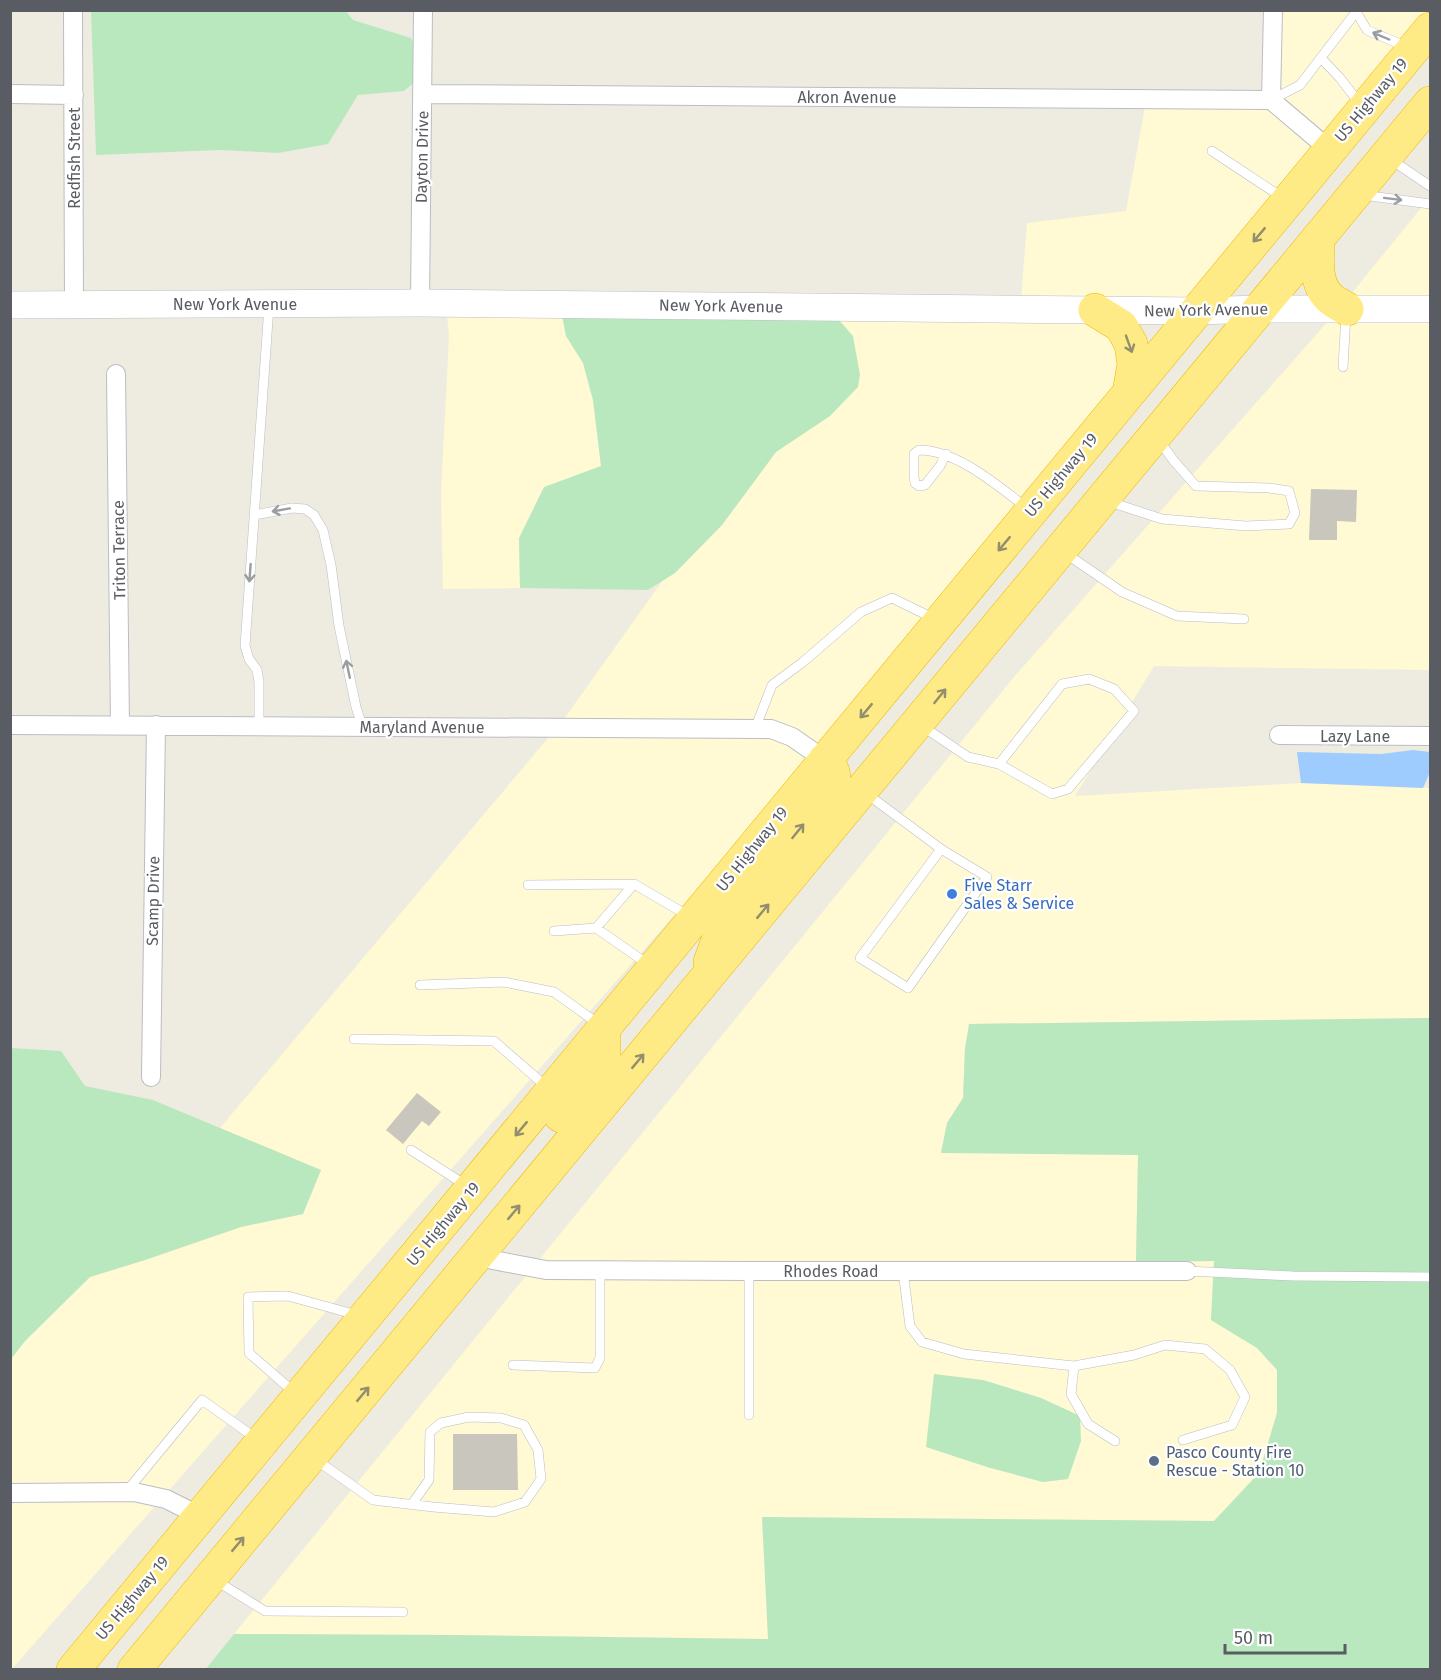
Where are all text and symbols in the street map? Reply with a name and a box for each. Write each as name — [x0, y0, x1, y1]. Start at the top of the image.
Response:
one-way arrow — [1372, 30, 1390, 41]
street label: US Highway 19 — [1330, 54, 1412, 146]
street label: Akron Avenue — [797, 88, 897, 107]
street label: Redfish Street — [65, 107, 84, 209]
street label: Dayton Drive — [412, 111, 432, 203]
one-way arrow — [1382, 194, 1402, 205]
one-way arrow — [1253, 227, 1266, 243]
street label: New York Avenue — [173, 295, 297, 314]
street label: New York Avenue — [659, 295, 783, 317]
street label: New York Avenue — [1144, 299, 1268, 321]
one-way arrow — [1125, 334, 1136, 353]
street label: US Highway 19 — [1020, 429, 1102, 521]
street label: Triton Terrace — [109, 500, 129, 600]
one-way arrow — [271, 504, 291, 515]
one-way arrow — [997, 536, 1010, 552]
one-way arrow — [245, 563, 256, 583]
one-way arrow — [342, 660, 353, 680]
one-way arrow — [934, 688, 947, 704]
one-way arrow — [859, 703, 872, 719]
street label: Maryland Avenue — [360, 718, 484, 737]
street label: Lazy Lane — [1320, 727, 1390, 746]
street label: US Highway 19 — [712, 803, 792, 895]
one-way arrow — [791, 824, 804, 840]
street label: Scamp Drive — [143, 856, 163, 946]
place label: Five Starr Sales & Service — [964, 876, 1074, 913]
marker: Five Starr Sales & Service — [945, 887, 959, 901]
one-way arrow — [756, 903, 769, 919]
one-way arrow — [632, 1054, 645, 1070]
one-way arrow — [514, 1121, 528, 1136]
street label: US Highway 19 — [402, 1178, 484, 1270]
one-way arrow — [507, 1205, 521, 1220]
street label: Rhodes Road — [783, 1262, 879, 1281]
one-way arrow — [356, 1386, 369, 1402]
place label: Pasco County Fire Rescue - Station 10 — [1166, 1443, 1304, 1480]
marker: Pasco County Fire Rescue - Station 10 — [1147, 1454, 1161, 1468]
one-way arrow — [231, 1536, 244, 1552]
street label: US Highway 19 — [91, 1552, 173, 1644]
scale bar — [1225, 1617, 1345, 1655]
text: 50 m — [1234, 1627, 1273, 1649]

